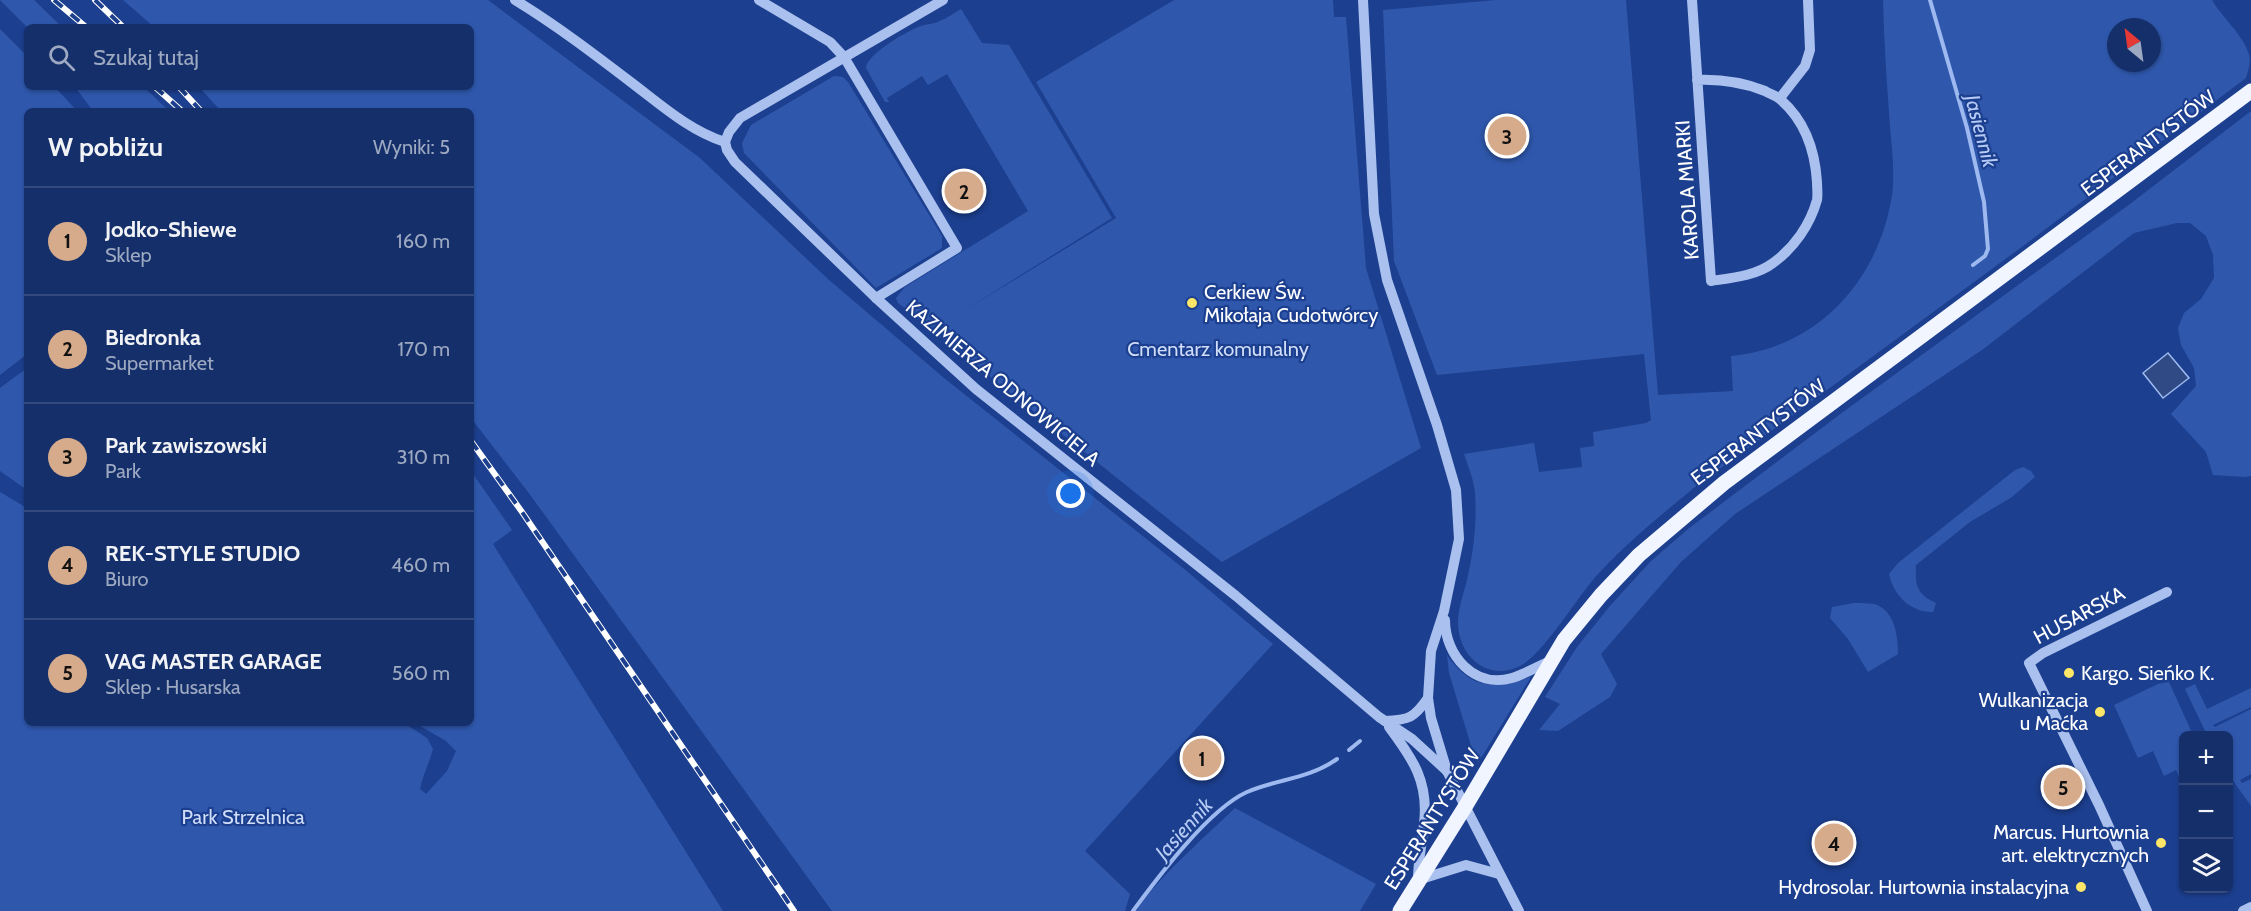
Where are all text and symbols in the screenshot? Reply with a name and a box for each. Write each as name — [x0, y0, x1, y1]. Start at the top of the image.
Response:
north arrow — [2107, 18, 2161, 72]
search box — [24, 24, 474, 90]
icon: search — [45, 41, 78, 74]
text: Szukaj tutaj — [93, 44, 199, 71]
street label: ESPERANTYSTÓW — [2076, 85, 2220, 201]
water label: Jasiennik — [1959, 90, 2003, 171]
pin: 3 — [1488, 114, 1526, 158]
street label: KAROLA MIARKI — [1670, 119, 1704, 261]
text: W pobliżu — [48, 131, 163, 163]
text: Wyniki: 5 — [373, 135, 450, 159]
pin: 2 — [944, 168, 984, 213]
text: Jodko-Shiewe — [105, 216, 236, 243]
text: 1 — [64, 229, 71, 253]
text: 160 m — [396, 229, 450, 253]
text: Sklep — [105, 243, 152, 267]
place label: Cerkiew Św. Mikołaja Cudotwórcy — [1204, 280, 1378, 327]
street label: KAZIMIERZA ODNOWICIELA — [901, 295, 1105, 472]
marker: Cerkiew Św. Mikołaja Cudotwórcy — [1185, 296, 1199, 310]
text: Biedronka — [105, 324, 201, 351]
text: 2 — [62, 337, 73, 361]
text: 170 m — [398, 337, 450, 361]
park label: Cmentarz komunalny — [1127, 337, 1309, 361]
text: Supermarket — [105, 351, 214, 375]
street label: ESPERANTYSTÓW — [1686, 374, 1830, 490]
text: Park zawiszowski — [105, 432, 267, 459]
text: 3 — [62, 445, 73, 469]
text: 310 m — [397, 445, 450, 469]
text: Park — [105, 459, 141, 483]
your location — [1056, 479, 1085, 508]
text: REK-STYLE STUDIO — [105, 540, 300, 567]
text: 4 — [61, 553, 74, 577]
text: 460 m — [391, 553, 450, 577]
text: Biuro — [105, 567, 149, 591]
street label: HUSARSKA — [2029, 581, 2129, 649]
text: VAG MASTER GARAGE — [105, 648, 322, 675]
text: 5 — [62, 661, 73, 685]
text: 560 m — [392, 661, 450, 685]
place label: Kargo. Sieńko K. — [2081, 661, 2214, 685]
marker: Kargo. Sieńko K. — [2062, 666, 2076, 680]
text: Sklep · Husarska — [105, 675, 241, 699]
place label: Wulkanizacja u Maćka — [1979, 688, 2088, 735]
marker: Wulkanizacja u Maćka — [2093, 705, 2107, 719]
map controls — [2179, 731, 2233, 893]
button: + — [2179, 731, 2233, 785]
pin: 1 — [1182, 736, 1222, 780]
street label: ESPERANTYSTÓW — [1379, 744, 1485, 894]
pin: 5 — [2044, 764, 2082, 810]
button: − — [2179, 785, 2233, 839]
water label: Jasiennik — [1148, 792, 1218, 866]
park label: Park Strzelnica — [181, 805, 305, 829]
pin: 4 — [1814, 820, 1854, 866]
place label: Marcus. Hurtownia art. elektrycznych — [1993, 820, 2149, 867]
marker: Marcus. Hurtownia art. elektrycznych — [2154, 836, 2168, 850]
button: layers — [2179, 839, 2233, 893]
place label: Hydrosolar. Hurtownia instalacyjna — [1778, 875, 2069, 899]
marker: Hydrosolar. Hurtownia instalacyjna — [2074, 880, 2088, 894]

